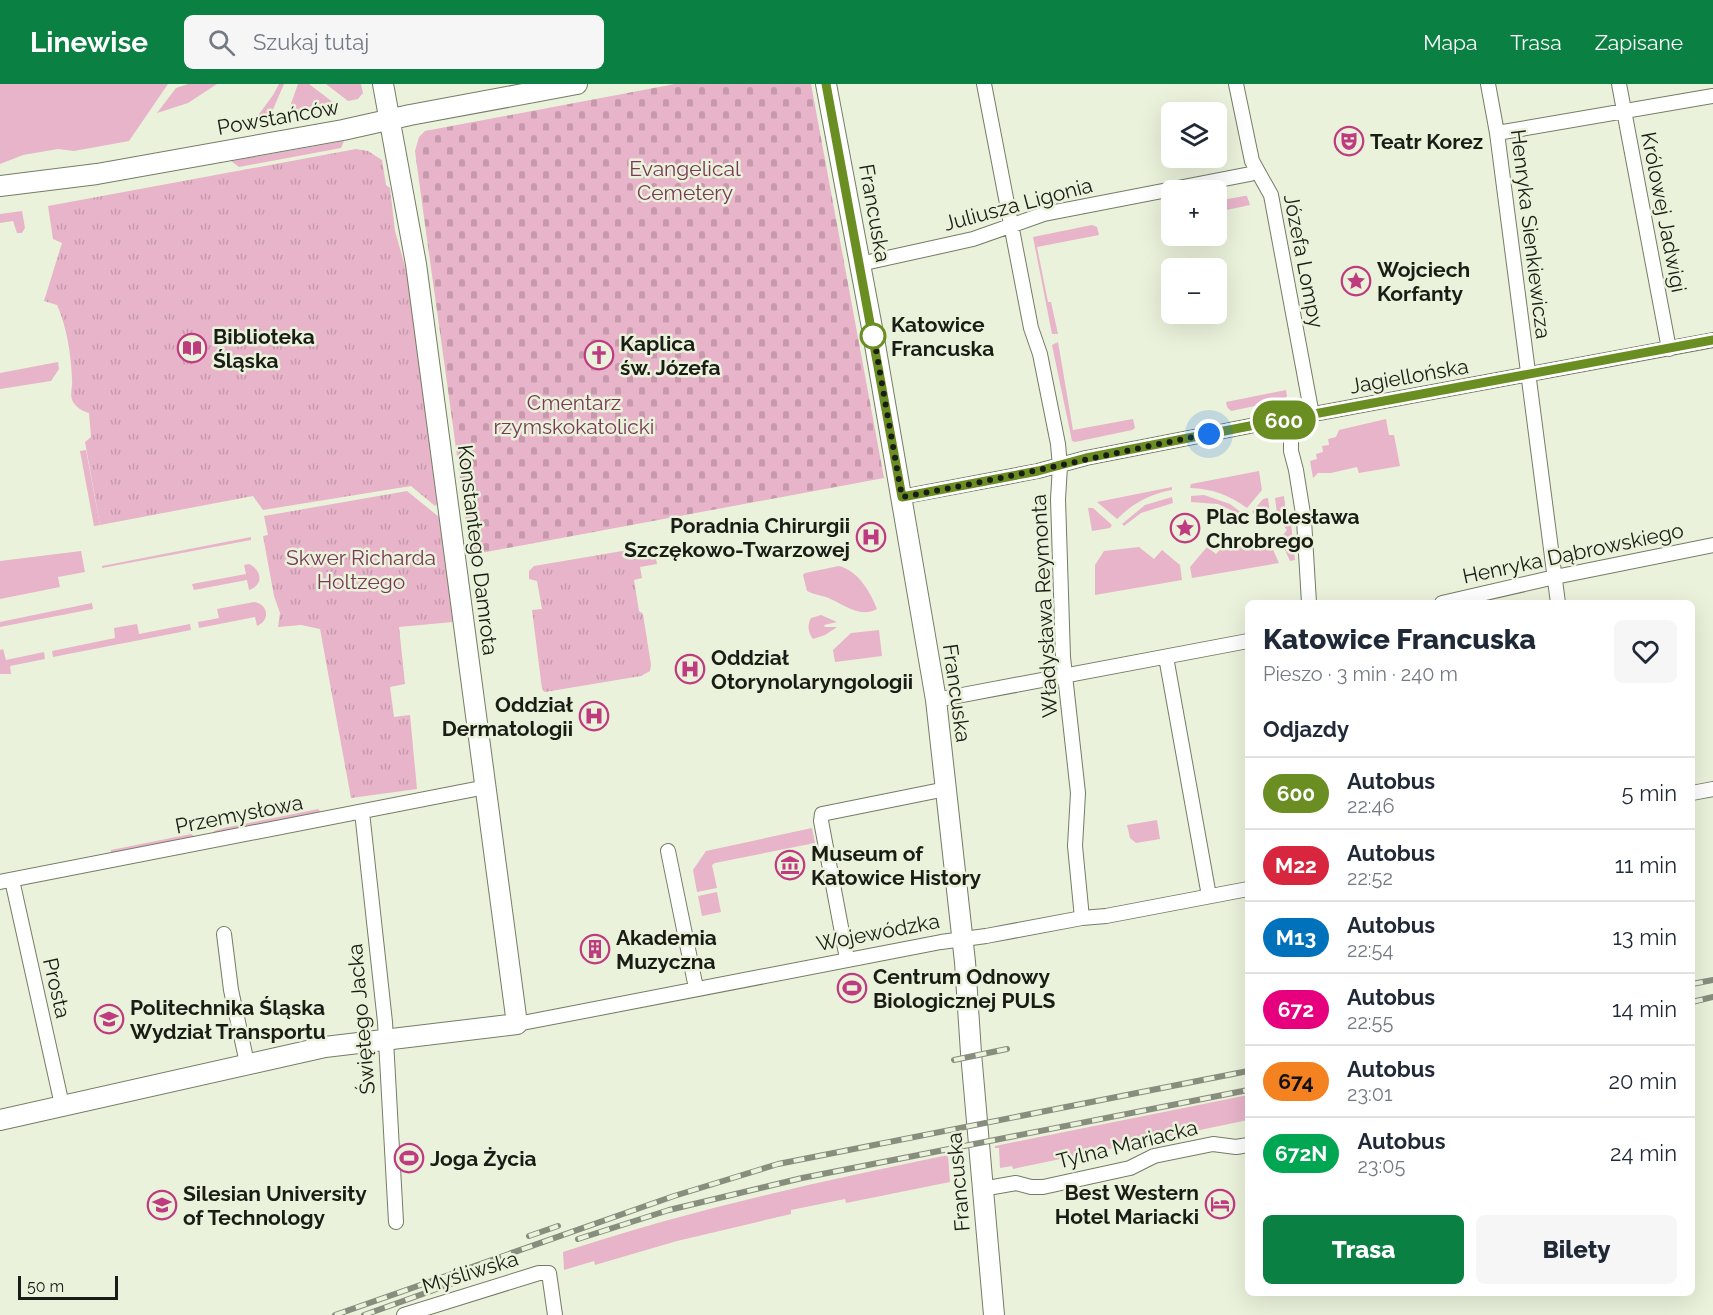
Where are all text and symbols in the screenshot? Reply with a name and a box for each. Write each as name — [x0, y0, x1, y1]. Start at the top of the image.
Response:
search box — [184, 15, 604, 69]
text: Linewise — [30, 26, 148, 59]
icon: search — [205, 26, 238, 59]
text: Szukaj tutaj — [253, 29, 369, 55]
text: Mapa — [1423, 30, 1477, 55]
text: Trasa — [1510, 30, 1562, 55]
text: Zapisane — [1595, 30, 1683, 55]
street label: Powstańców — [215, 94, 341, 140]
map controls — [1161, 102, 1227, 324]
button: layers — [1161, 102, 1227, 168]
theatre icon: Teatr Korez — [1333, 125, 1365, 157]
street label: Henryka Sienkiewicza — [1506, 128, 1556, 340]
place label: Teatr Korez — [1370, 129, 1483, 154]
street label: Królowej Jadwigi — [1636, 130, 1692, 294]
park label: Evangelical Cemetery — [629, 156, 741, 205]
street label: Francuska — [854, 162, 896, 264]
street label: Juliusza Ligonia — [941, 172, 1095, 236]
button: + — [1161, 180, 1227, 246]
street label: Józefa Lompy — [1279, 192, 1329, 330]
place label: Wojciech Korfanty — [1377, 257, 1470, 306]
button: − — [1161, 258, 1227, 324]
place icon: Wojciech Korfanty — [1340, 265, 1372, 297]
place label: Katowice Francuska — [891, 312, 994, 361]
marker: Katowice Francuska — [860, 323, 886, 349]
place label: Biblioteka Śląska — [213, 324, 315, 373]
place label: Kaplica św. Józefa — [620, 331, 721, 380]
library icon: Biblioteka Śląska — [176, 332, 208, 364]
church icon: Kaplica św. Józefa — [583, 339, 615, 371]
street label: Jagiellońska — [1348, 353, 1470, 399]
park label: Cmentarz rzymskokatolicki — [494, 390, 654, 439]
line badge: 600 — [1250, 400, 1318, 440]
text: 600 — [1265, 408, 1303, 433]
your location — [1194, 419, 1224, 449]
street label: Konstantego Damrota — [453, 443, 503, 657]
street label: Władysława Reymonta — [1026, 494, 1062, 718]
place label: Plac Bolesława Chrobrego — [1206, 504, 1360, 553]
place icon: Plac Bolesława Chrobrego — [1169, 512, 1201, 544]
place label: Poradnia Chirurgii Szczękowo-Twarzowej — [624, 513, 850, 562]
street label: Henryka Dąbrowskiego — [1460, 517, 1686, 589]
hospital icon: Poradnia Chirurgii Szczękowo-Twarzowej — [855, 521, 887, 553]
park label: Skwer Richarda Holtzego — [286, 545, 436, 594]
button: heart — [1614, 620, 1677, 683]
text: Katowice Francuska — [1263, 623, 1536, 656]
street label: Francuska — [938, 642, 976, 744]
place label: Oddział Otorynolaryngologii — [711, 645, 913, 694]
hospital icon: Oddział Otorynolaryngologii — [674, 653, 706, 685]
text: Pieszo · 3 min · 240 m — [1263, 662, 1458, 686]
place label: Oddział Dermatologii — [442, 692, 574, 741]
hospital icon: Oddział Dermatologii — [578, 700, 610, 732]
text: Odjazdy — [1263, 716, 1349, 742]
text: Autobus — [1347, 768, 1435, 794]
text: 5 min — [1622, 780, 1677, 806]
text: 600 — [1277, 781, 1315, 806]
street label: Przemysłowa — [173, 789, 305, 839]
text: 22:46 — [1347, 794, 1395, 818]
text: Autobus — [1347, 840, 1435, 866]
place label: Museum of Katowice History — [811, 841, 982, 890]
museum icon: Museum of Katowice History — [774, 849, 806, 881]
text: 11 min — [1615, 852, 1677, 878]
text: M22 — [1275, 853, 1317, 878]
text: 22:52 — [1347, 866, 1393, 890]
street label: Wojewódzka — [814, 908, 942, 956]
text: Autobus — [1347, 912, 1435, 938]
text: 13 min — [1612, 924, 1677, 950]
place label: Akademia Muzyczna — [616, 925, 717, 974]
text: M13 — [1276, 925, 1316, 950]
building icon: Akademia Muzyczna — [579, 933, 611, 965]
text: 22:54 — [1347, 938, 1393, 962]
street label: Świętego Jacka — [342, 943, 380, 1095]
street label: Prosta — [38, 955, 76, 1021]
place label: Centrum Odnowy Biologicznej PULS — [873, 964, 1055, 1013]
sports icon: Centrum Odnowy Biologicznej PULS — [836, 972, 868, 1004]
text: Autobus — [1347, 984, 1435, 1010]
place label: Politechnika Śląska Wydział Transportu — [130, 995, 326, 1044]
text: 14 min — [1612, 996, 1677, 1022]
text: 672 — [1278, 997, 1314, 1022]
school or university icon: Politechnika Śląska Wydział Transportu — [93, 1003, 125, 1035]
text: 22:55 — [1347, 1010, 1393, 1034]
text: Autobus — [1347, 1056, 1435, 1082]
text: 20 min — [1609, 1068, 1677, 1094]
text: 674 — [1278, 1069, 1314, 1094]
text: 23:01 — [1347, 1082, 1393, 1106]
street label: Tylna Mariacka — [1054, 1114, 1200, 1174]
text: Autobus — [1357, 1128, 1446, 1154]
street label: Francuska — [941, 1131, 975, 1233]
text: 24 min — [1610, 1140, 1677, 1166]
text: 672N — [1275, 1141, 1327, 1166]
sports icon: Joga Życia — [393, 1142, 425, 1174]
place label: Joga Życia — [430, 1146, 537, 1171]
text: 23:05 — [1357, 1154, 1405, 1178]
place label: Best Western Hotel Mariacki — [1055, 1180, 1199, 1229]
place label: Silesian University of Technology — [183, 1181, 367, 1230]
hotel icon: Best Western Hotel Mariacki — [1204, 1188, 1236, 1220]
school or university icon: Silesian University of Technology — [146, 1189, 178, 1221]
button: Trasa — [1263, 1215, 1464, 1284]
button: Bilety — [1476, 1215, 1677, 1284]
street label: Myśliwska — [419, 1246, 521, 1298]
scale bar — [18, 1273, 118, 1300]
text: 50 m — [27, 1277, 64, 1296]

